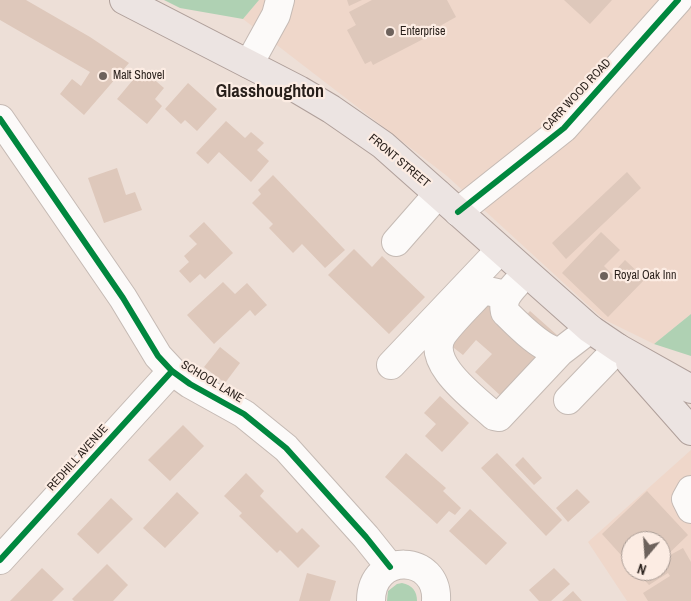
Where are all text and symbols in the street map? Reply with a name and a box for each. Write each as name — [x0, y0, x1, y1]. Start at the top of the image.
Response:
place label: Enterprise — [400, 25, 445, 39]
marker: Enterprise — [384, 26, 396, 38]
street label: CARR WOOD ROAD — [540, 56, 614, 134]
place label: Malt Shovel — [113, 69, 164, 83]
marker: Malt Shovel — [97, 70, 109, 82]
district label: Glasshoughton — [216, 81, 324, 103]
street label: FRONT STREET — [365, 131, 433, 191]
place label: Royal Oak Inn — [614, 269, 676, 283]
marker: Royal Oak Inn — [598, 270, 610, 282]
street label: SCHOOL LANE — [178, 358, 246, 406]
street label: REDHILL AVENUE — [45, 422, 111, 494]
north arrow — [621, 531, 671, 581]
text: N — [635, 559, 648, 579]

